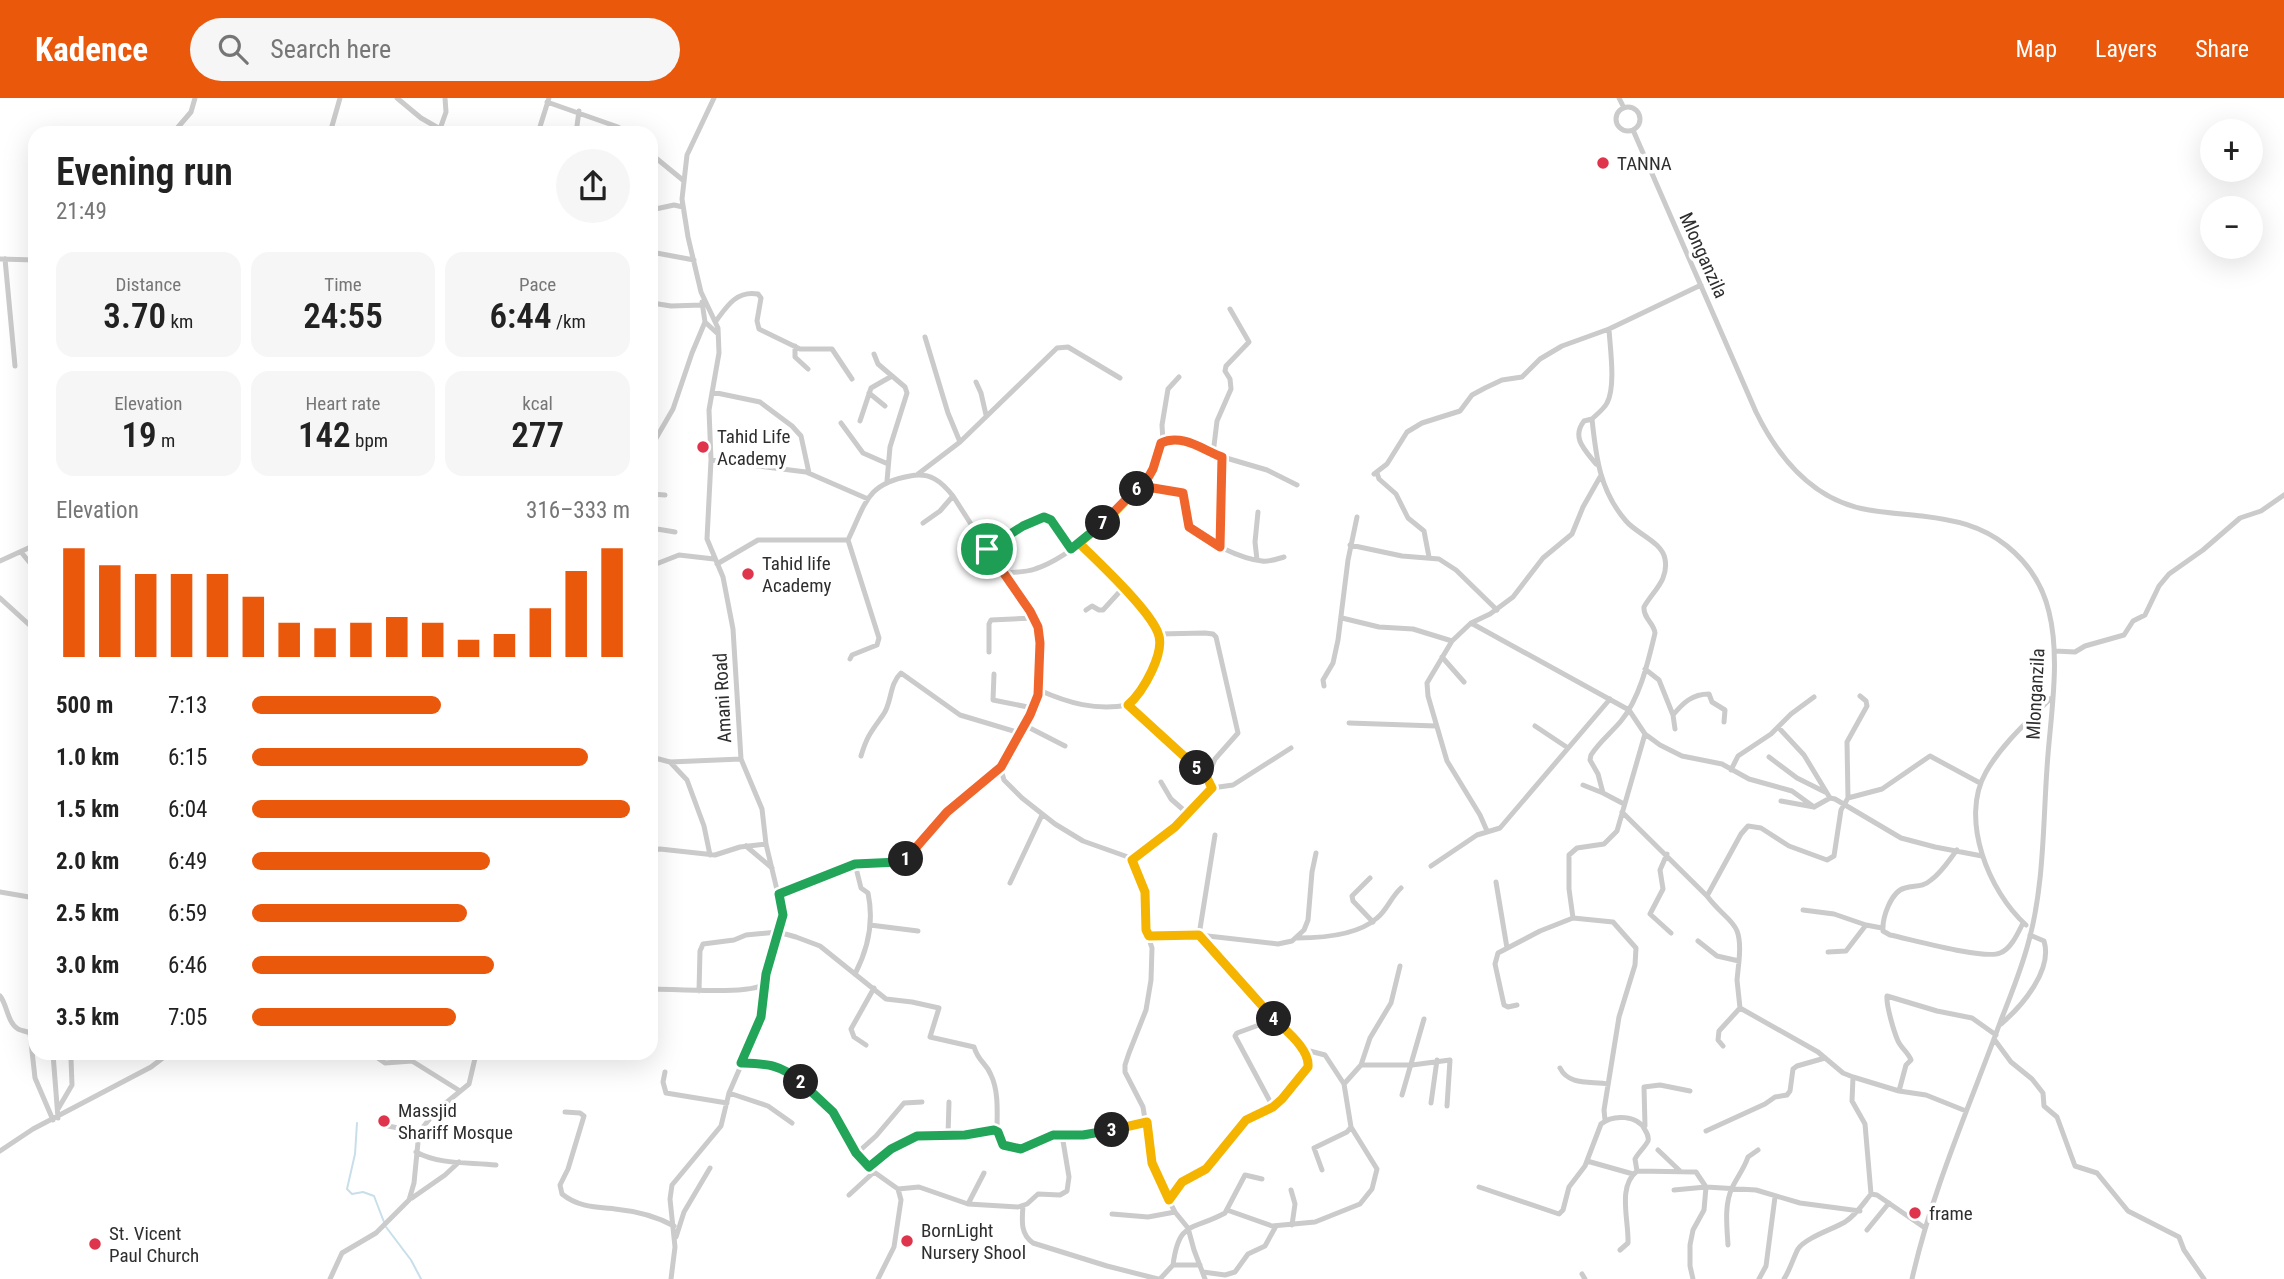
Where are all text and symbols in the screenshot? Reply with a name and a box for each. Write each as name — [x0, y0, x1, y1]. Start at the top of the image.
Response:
search box — [190, 18, 680, 81]
text: Kadence — [35, 30, 148, 69]
icon: search — [214, 30, 252, 68]
text: Search here — [270, 34, 391, 64]
text: Map — [2016, 35, 2057, 63]
text: Layers — [2095, 35, 2157, 63]
text: Share — [2195, 35, 2249, 63]
map controls — [2200, 119, 2263, 259]
button: + — [2200, 119, 2263, 182]
button: share — [556, 149, 630, 223]
text: Evening run — [56, 150, 233, 194]
place label: TANNA — [1617, 152, 1672, 175]
marker: TANNA — [1595, 155, 1611, 171]
button: − — [2200, 196, 2263, 259]
text: 21:49 — [56, 198, 107, 225]
street label: Mlonganzila — [1674, 209, 1733, 302]
text: Distance — [116, 273, 181, 296]
text: Time — [324, 273, 362, 296]
text: Pace — [519, 273, 556, 296]
text: 3.70 — [103, 296, 166, 337]
text: 24:55 — [303, 296, 383, 337]
text: 6:44 — [489, 296, 552, 337]
text: km — [166, 310, 193, 333]
text: /km — [552, 310, 586, 333]
text: Elevation — [114, 392, 183, 415]
text: Heart rate — [305, 392, 381, 415]
text: kcal — [522, 392, 553, 415]
text: 19 — [121, 415, 157, 456]
text: 142 — [298, 415, 351, 456]
text: 277 — [511, 415, 564, 456]
place label: Tahid Life Academy — [717, 425, 790, 470]
text: m — [157, 429, 175, 452]
text: bpm — [351, 429, 388, 452]
marker: Tahid Life Academy — [695, 439, 711, 455]
pin: 6 — [1120, 472, 1154, 506]
text: 6 — [1132, 477, 1141, 500]
text: Elevation — [56, 497, 139, 524]
text: 316–333 m — [526, 497, 630, 524]
pin: 7 — [1086, 506, 1120, 540]
text: 7 — [1098, 511, 1107, 534]
pin — [957, 519, 1017, 579]
icon: arrive — [968, 530, 1006, 568]
place label: Tahid life Academy — [762, 552, 831, 597]
marker: Tahid life Academy — [740, 566, 756, 582]
street label: Mlonganzila — [2022, 648, 2049, 740]
street label: Amani Road — [709, 652, 736, 744]
text: 500 m — [56, 692, 113, 719]
text: 7:13 — [168, 692, 207, 719]
text: 1.0 km — [56, 744, 119, 771]
text: 6:15 — [168, 744, 207, 771]
pin: 5 — [1180, 750, 1214, 786]
text: 5 — [1192, 756, 1201, 779]
text: 1.5 km — [56, 796, 119, 823]
text: 6:04 — [168, 796, 207, 823]
pin: 1 — [888, 842, 923, 876]
text: 1 — [901, 847, 910, 870]
text: 2.0 km — [56, 848, 119, 875]
text: 6:49 — [168, 848, 207, 875]
text: 2.5 km — [56, 900, 119, 927]
text: 6:59 — [168, 900, 207, 927]
text: 3.0 km — [56, 952, 119, 979]
text: 6:46 — [168, 952, 207, 979]
pin: 4 — [1256, 1002, 1292, 1037]
text: 3.5 km — [56, 1004, 119, 1031]
text: 7:05 — [168, 1004, 207, 1031]
text: 4 — [1269, 1007, 1278, 1030]
pin: 2 — [784, 1065, 818, 1100]
text: 2 — [796, 1070, 805, 1093]
place label: Massjid Shariff Mosque — [398, 1099, 513, 1144]
pin: 3 — [1094, 1112, 1130, 1148]
marker: Massjid Shariff Mosque — [376, 1113, 392, 1129]
text: 3 — [1107, 1118, 1116, 1141]
place label: frame — [1929, 1202, 1973, 1225]
marker: frame — [1907, 1205, 1923, 1221]
place label: BornLight Nursery Shool — [921, 1219, 1026, 1264]
place label: St. Vicent Paul Church — [109, 1222, 199, 1267]
marker: BornLight Nursery Shool — [899, 1233, 915, 1249]
marker: St. Vicent Paul Church — [87, 1236, 103, 1252]

